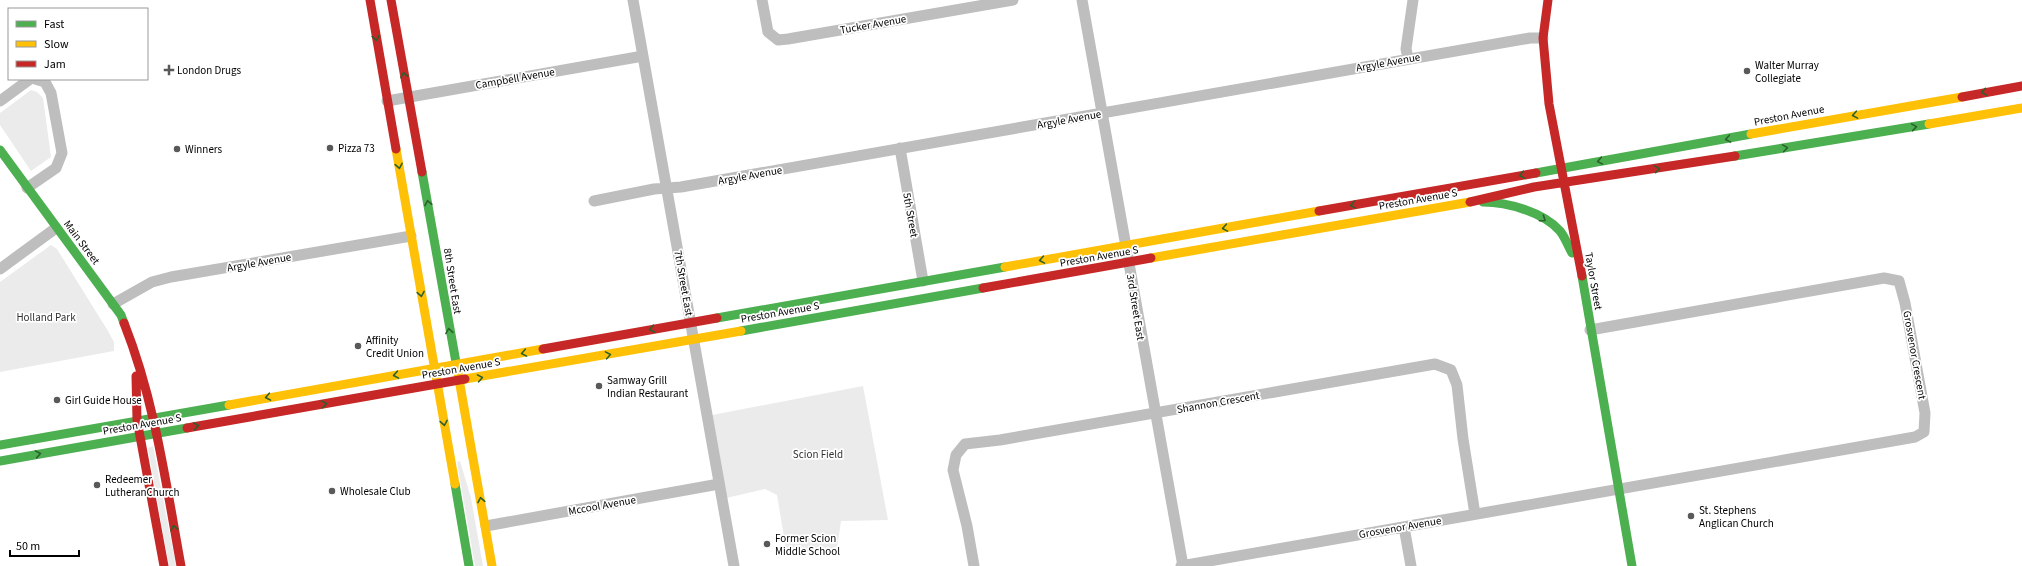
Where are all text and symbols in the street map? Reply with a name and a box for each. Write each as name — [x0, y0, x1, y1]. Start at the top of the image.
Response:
legend — [8, 8, 148, 80]
street label: Tucker Avenue — [839, 11, 908, 38]
text: Fast — [44, 16, 64, 33]
one-way arrow — [372, 35, 380, 42]
text: Slow — [44, 36, 69, 53]
street label: Argyle Avenue — [1355, 49, 1422, 76]
text: Jam — [44, 56, 66, 73]
place label: Walter Murray Collegiate — [1755, 58, 1819, 86]
place label: London Drugs — [177, 63, 242, 78]
street label: Campbell Avenue — [474, 64, 556, 93]
marker: London Drugs — [164, 65, 174, 75]
marker: Walter Murray Collegiate — [1742, 66, 1752, 76]
one-way arrow — [400, 72, 409, 78]
one-way arrow — [1980, 88, 1987, 96]
street label: Preston Avenue — [1753, 101, 1826, 130]
street label: Argyle Avenue — [1036, 106, 1103, 133]
one-way arrow — [1852, 110, 1859, 118]
one-way arrow — [1911, 123, 1917, 132]
one-way arrow — [1725, 134, 1731, 142]
place label: Pizza 73 — [338, 141, 375, 156]
place label: Winners — [185, 142, 223, 157]
marker: Pizza 73 — [325, 143, 335, 153]
marker: Winners — [172, 144, 182, 154]
one-way arrow — [1782, 144, 1788, 153]
one-way arrow — [1597, 156, 1603, 165]
street label: Argyle Avenue — [717, 162, 784, 189]
one-way arrow — [394, 163, 403, 170]
one-way arrow — [1654, 165, 1660, 174]
one-way arrow — [1519, 170, 1525, 178]
street label: Preston Avenue S — [1378, 185, 1459, 214]
street label: 5th Street — [899, 192, 922, 239]
one-way arrow — [424, 200, 432, 206]
one-way arrow — [1350, 200, 1356, 209]
one-way arrow — [1539, 214, 1546, 222]
street label: Main Street — [60, 217, 103, 268]
one-way arrow — [1222, 223, 1228, 232]
street label: Preston Avenue S — [1059, 242, 1140, 271]
street label: 8th Street East — [440, 247, 465, 315]
street label: Argyle Avenue — [226, 249, 293, 276]
street label: 7th Street East — [670, 249, 697, 317]
street label: Taylor Street — [1581, 251, 1606, 311]
one-way arrow — [1039, 256, 1045, 264]
street label: 3rd Street East — [1123, 273, 1148, 341]
one-way arrow — [417, 291, 425, 298]
street label: Preston Avenue S — [740, 298, 821, 327]
park label: Holland Park — [16, 310, 76, 325]
street label: Grosvenor Crescent — [1899, 310, 1930, 401]
one-way arrow — [649, 325, 655, 333]
one-way arrow — [445, 328, 454, 334]
place label: Affinity Credit Union — [366, 333, 424, 361]
marker: Affinity Credit Union — [353, 341, 363, 351]
one-way arrow — [521, 348, 527, 356]
one-way arrow — [605, 351, 611, 360]
street label: Preston Avenue S — [421, 354, 502, 383]
one-way arrow — [393, 370, 399, 379]
place label: Samway Grill Indian Restaurant — [607, 373, 689, 401]
one-way arrow — [477, 374, 483, 382]
marker: Samway Grill Indian Restaurant — [594, 381, 604, 391]
street label: Shannon Crescent — [1176, 388, 1261, 417]
place label: Girl Guide House — [65, 393, 142, 408]
one-way arrow — [265, 393, 271, 401]
marker: Girl Guide House — [52, 395, 62, 405]
one-way arrow — [321, 400, 327, 408]
street label: Preston Avenue S — [102, 410, 183, 439]
one-way arrow — [439, 419, 448, 426]
one-way arrow — [193, 423, 199, 431]
park label: Scion Field — [793, 447, 843, 462]
one-way arrow — [35, 451, 42, 459]
place label: Redeemer LutheranChurch — [105, 472, 179, 500]
marker: Redeemer LutheranChurch — [92, 480, 102, 490]
place label: Wholesale Club — [340, 484, 411, 499]
marker: Wholesale Club — [327, 486, 337, 496]
street label: Mccool Avenue — [567, 492, 638, 519]
one-way arrow — [477, 497, 485, 503]
place label: St. Stephens Anglican Church — [1699, 503, 1774, 531]
marker: St. Stephens Anglican Church — [1686, 511, 1696, 521]
street label: Grosvenor Avenue — [1358, 513, 1443, 542]
one-way arrow — [170, 524, 179, 531]
place label: Former Scion Middle School — [775, 531, 840, 559]
scale bar — [10, 532, 79, 558]
text: 50 m — [16, 538, 40, 555]
marker: Former Scion Middle School — [762, 539, 772, 549]

